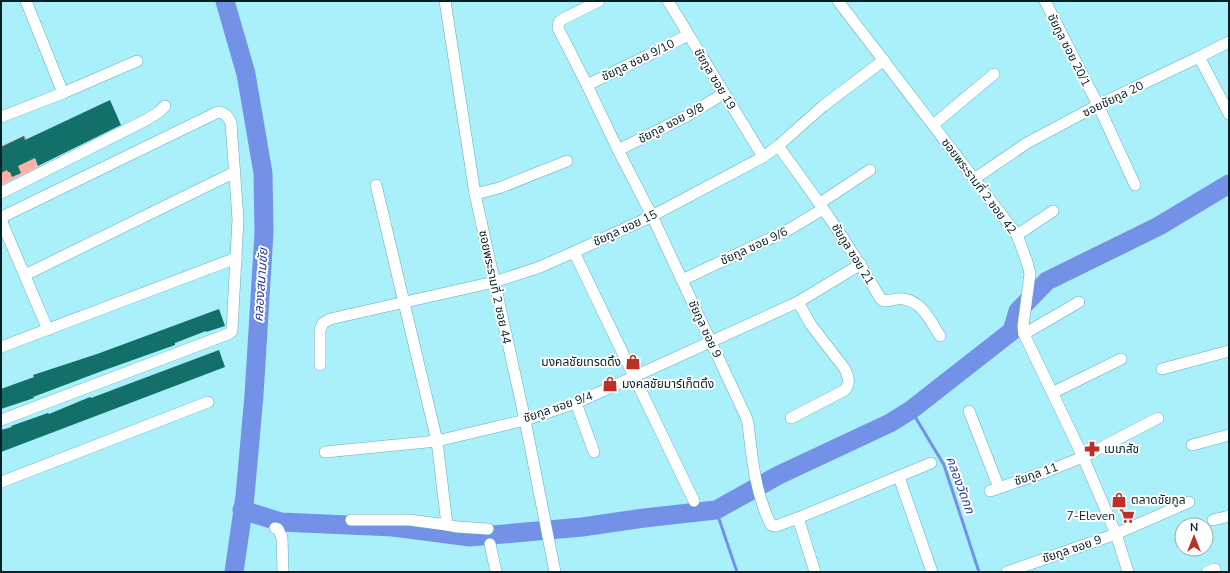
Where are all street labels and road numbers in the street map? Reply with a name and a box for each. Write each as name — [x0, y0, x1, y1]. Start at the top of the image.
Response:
street label: ชัยกูล ซอย 20/1 — [1044, 11, 1094, 89]
street label: ชัยกูล ซอย 9/10 — [599, 35, 677, 85]
street label: ชัยกูล ซอย 19 — [690, 45, 740, 113]
street label: ซอยชัยกูล 20 — [1080, 77, 1146, 121]
street label: ชัยกูล ซอย 9/8 — [635, 99, 707, 147]
street label: ซอยพระรามที่ 2 ซอย 42 — [938, 134, 1021, 237]
street label: ชัยกูล ซอย 15 — [590, 206, 660, 250]
street label: ชัยกูล ซอย 21 — [828, 220, 878, 288]
street label: ชัยกูล ซอย 9/6 — [718, 223, 790, 269]
street label: ซอยพระรามที่ 2 ซอย 44 — [475, 228, 516, 345]
street label: ชัยกูล ซอย 9 — [685, 298, 725, 360]
street label: ชัยกูล ซอย 9/4 — [521, 388, 595, 426]
street label: ชัยกูล 11 — [1012, 459, 1060, 489]
street label: ชัยกูล ซอย 9 — [1040, 531, 1104, 567]

